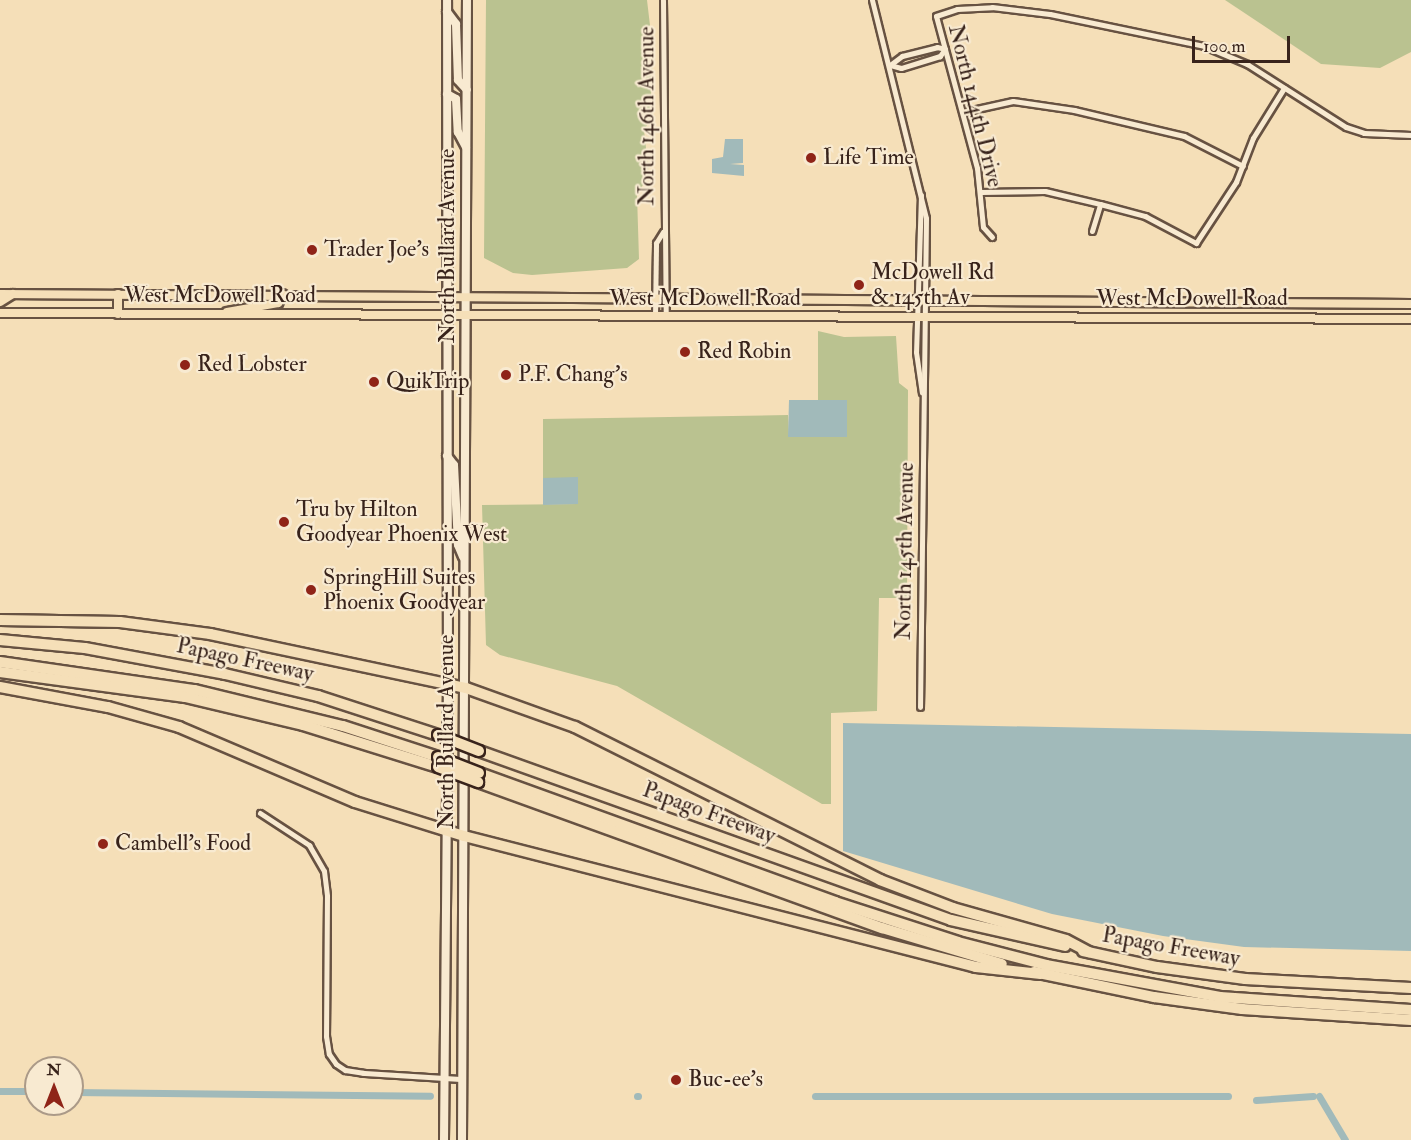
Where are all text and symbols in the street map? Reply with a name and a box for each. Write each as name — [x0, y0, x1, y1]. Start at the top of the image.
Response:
street label: North 144th Drive — [942, 22, 1008, 190]
scale bar — [1195, 24, 1292, 62]
street label: North 146th Avenue — [634, 26, 660, 206]
text: 100 m — [1203, 35, 1246, 58]
place label: Life Time — [823, 145, 914, 171]
street label: North Bullard Avenue — [435, 149, 461, 343]
marker: Life Time — [804, 151, 818, 165]
place label: Trader Joe's — [324, 237, 429, 263]
marker: Trader Joe's — [305, 243, 319, 257]
place label: McDowell Rd & 145th Av — [871, 259, 994, 310]
marker: McDowell Rd & 145th Av — [852, 278, 866, 292]
street label: West McDowell Road — [124, 283, 316, 309]
street label: West McDowell Road — [609, 286, 801, 312]
street label: West McDowell Road — [1096, 286, 1288, 312]
place label: Red Robin — [697, 339, 791, 365]
marker: Red Robin — [678, 345, 692, 359]
place label: Red Lobster — [197, 352, 307, 378]
marker: Red Lobster — [178, 358, 192, 372]
place label: P.F. Chang's — [518, 362, 627, 388]
marker: P.F. Chang's — [499, 368, 513, 382]
place label: QuikTrip — [386, 369, 469, 395]
marker: QuikTrip — [367, 375, 381, 389]
street label: North 145th Avenue — [890, 462, 920, 640]
place label: Tru by Hilton Goodyear Phoenix West — [296, 496, 507, 548]
marker: Tru by Hilton Goodyear Phoenix West — [277, 515, 291, 529]
place label: SpringHill Suites Phoenix Goodyear — [323, 564, 485, 616]
marker: SpringHill Suites Phoenix Goodyear — [304, 583, 318, 597]
street label: Papago Freeway — [174, 633, 316, 687]
street label: North Bullard Avenue — [434, 635, 460, 829]
street label: Papago Freeway — [639, 777, 779, 849]
place label: Cambell's Food — [115, 831, 251, 857]
marker: Cambell's Food — [96, 837, 110, 851]
street label: Papago Freeway — [1100, 922, 1242, 972]
north arrow — [24, 1056, 84, 1116]
text: N — [47, 1060, 61, 1080]
place label: Buc-ee's — [688, 1067, 763, 1093]
marker: Buc-ee's — [669, 1073, 683, 1087]

